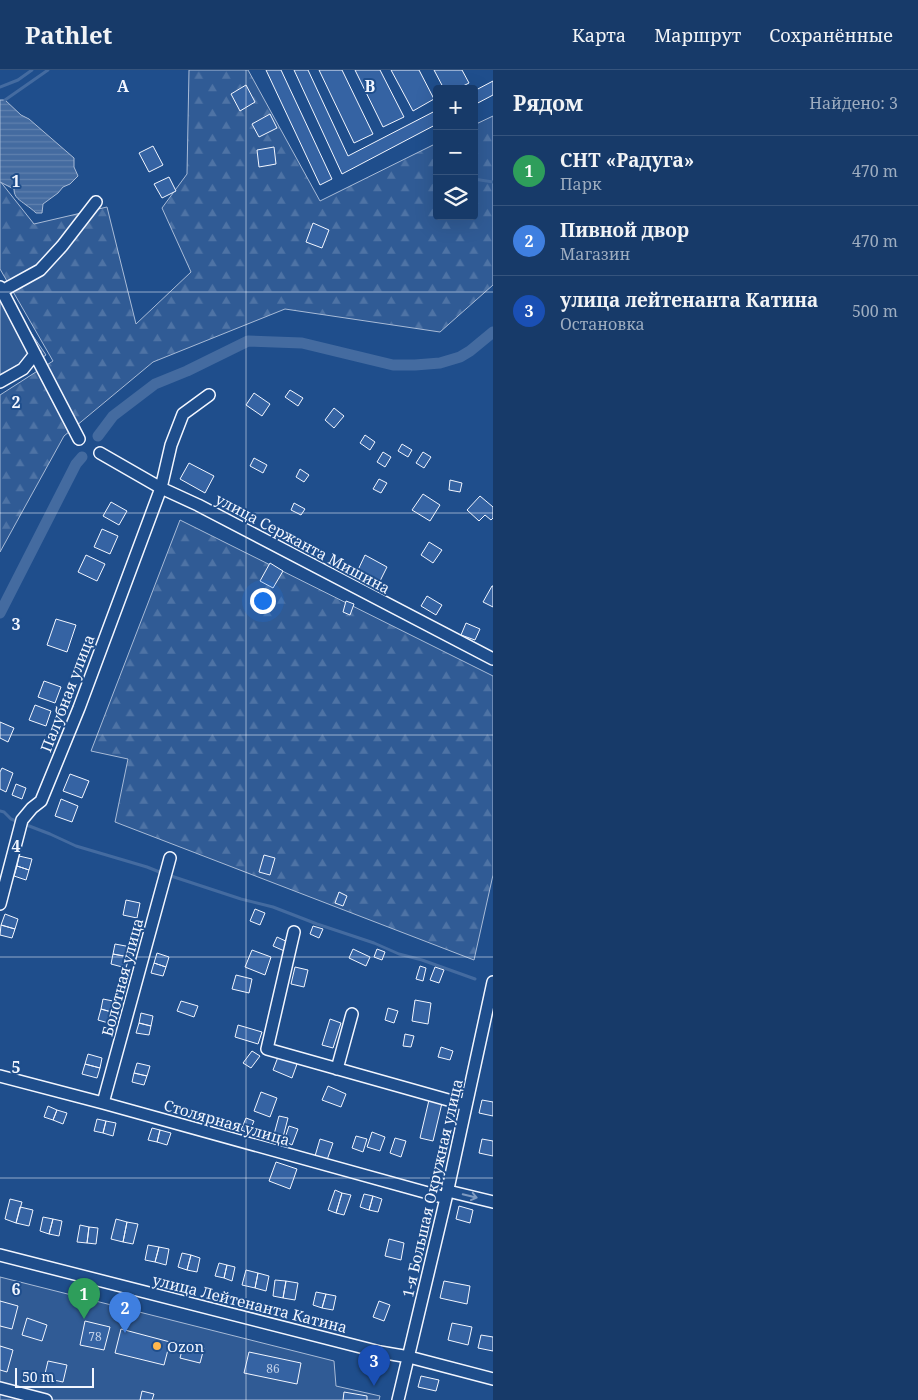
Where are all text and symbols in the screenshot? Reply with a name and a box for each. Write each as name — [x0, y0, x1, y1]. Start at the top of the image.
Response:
text: Pathlet — [25, 18, 112, 51]
text: Карта — [572, 23, 626, 47]
text: Маршрут — [654, 23, 741, 47]
text: Сохранённые — [769, 23, 893, 47]
text: A — [117, 75, 130, 97]
text: B — [365, 75, 376, 97]
map controls — [433, 85, 478, 220]
button: + — [433, 85, 478, 130]
text: Рядом — [513, 89, 583, 117]
text: Найдено: 3 — [809, 92, 898, 114]
button: − — [433, 130, 478, 175]
text: СНТ «Радуга» — [560, 147, 694, 173]
text: 1 — [524, 160, 534, 182]
text: 470 m — [852, 160, 898, 182]
text: 1 — [11, 170, 21, 192]
text: Парк — [560, 173, 601, 195]
button: layers — [433, 175, 478, 220]
text: Пивной двор — [560, 217, 689, 243]
text: 2 — [524, 230, 534, 252]
text: 470 m — [852, 230, 898, 252]
text: Магазин — [560, 243, 630, 265]
text: улица лейтенанта Катина — [560, 287, 818, 313]
text: 3 — [524, 300, 534, 322]
text: 500 m — [852, 300, 898, 322]
text: Остановка — [560, 313, 645, 335]
text: 2 — [11, 391, 21, 413]
street label: улица Сержанта Мишина — [212, 488, 394, 598]
your location — [250, 588, 276, 614]
text: 3 — [11, 613, 21, 635]
street label: Палубная улица — [35, 631, 99, 755]
text: 4 — [11, 835, 21, 857]
street label: Болотная улица — [97, 916, 147, 1038]
text: 5 — [11, 1056, 21, 1078]
street label: 1-я Большая Окружная улица — [397, 1077, 467, 1299]
street label: Столярная улица — [162, 1094, 292, 1150]
one-way arrow — [462, 1192, 478, 1202]
street label: улица Лейтенанта Катина — [150, 1269, 350, 1337]
text: 6 — [11, 1278, 21, 1300]
pin: 1 — [68, 1278, 100, 1319]
pin: 2 — [109, 1292, 141, 1333]
house number: 78 — [88, 1328, 102, 1345]
place label: Ozon — [167, 1336, 204, 1356]
marker: Ozon — [151, 1340, 163, 1352]
pin: 3 — [358, 1345, 390, 1386]
house number: 86 — [266, 1360, 280, 1377]
scale bar — [15, 1365, 94, 1388]
text: 50 m — [22, 1367, 55, 1386]

